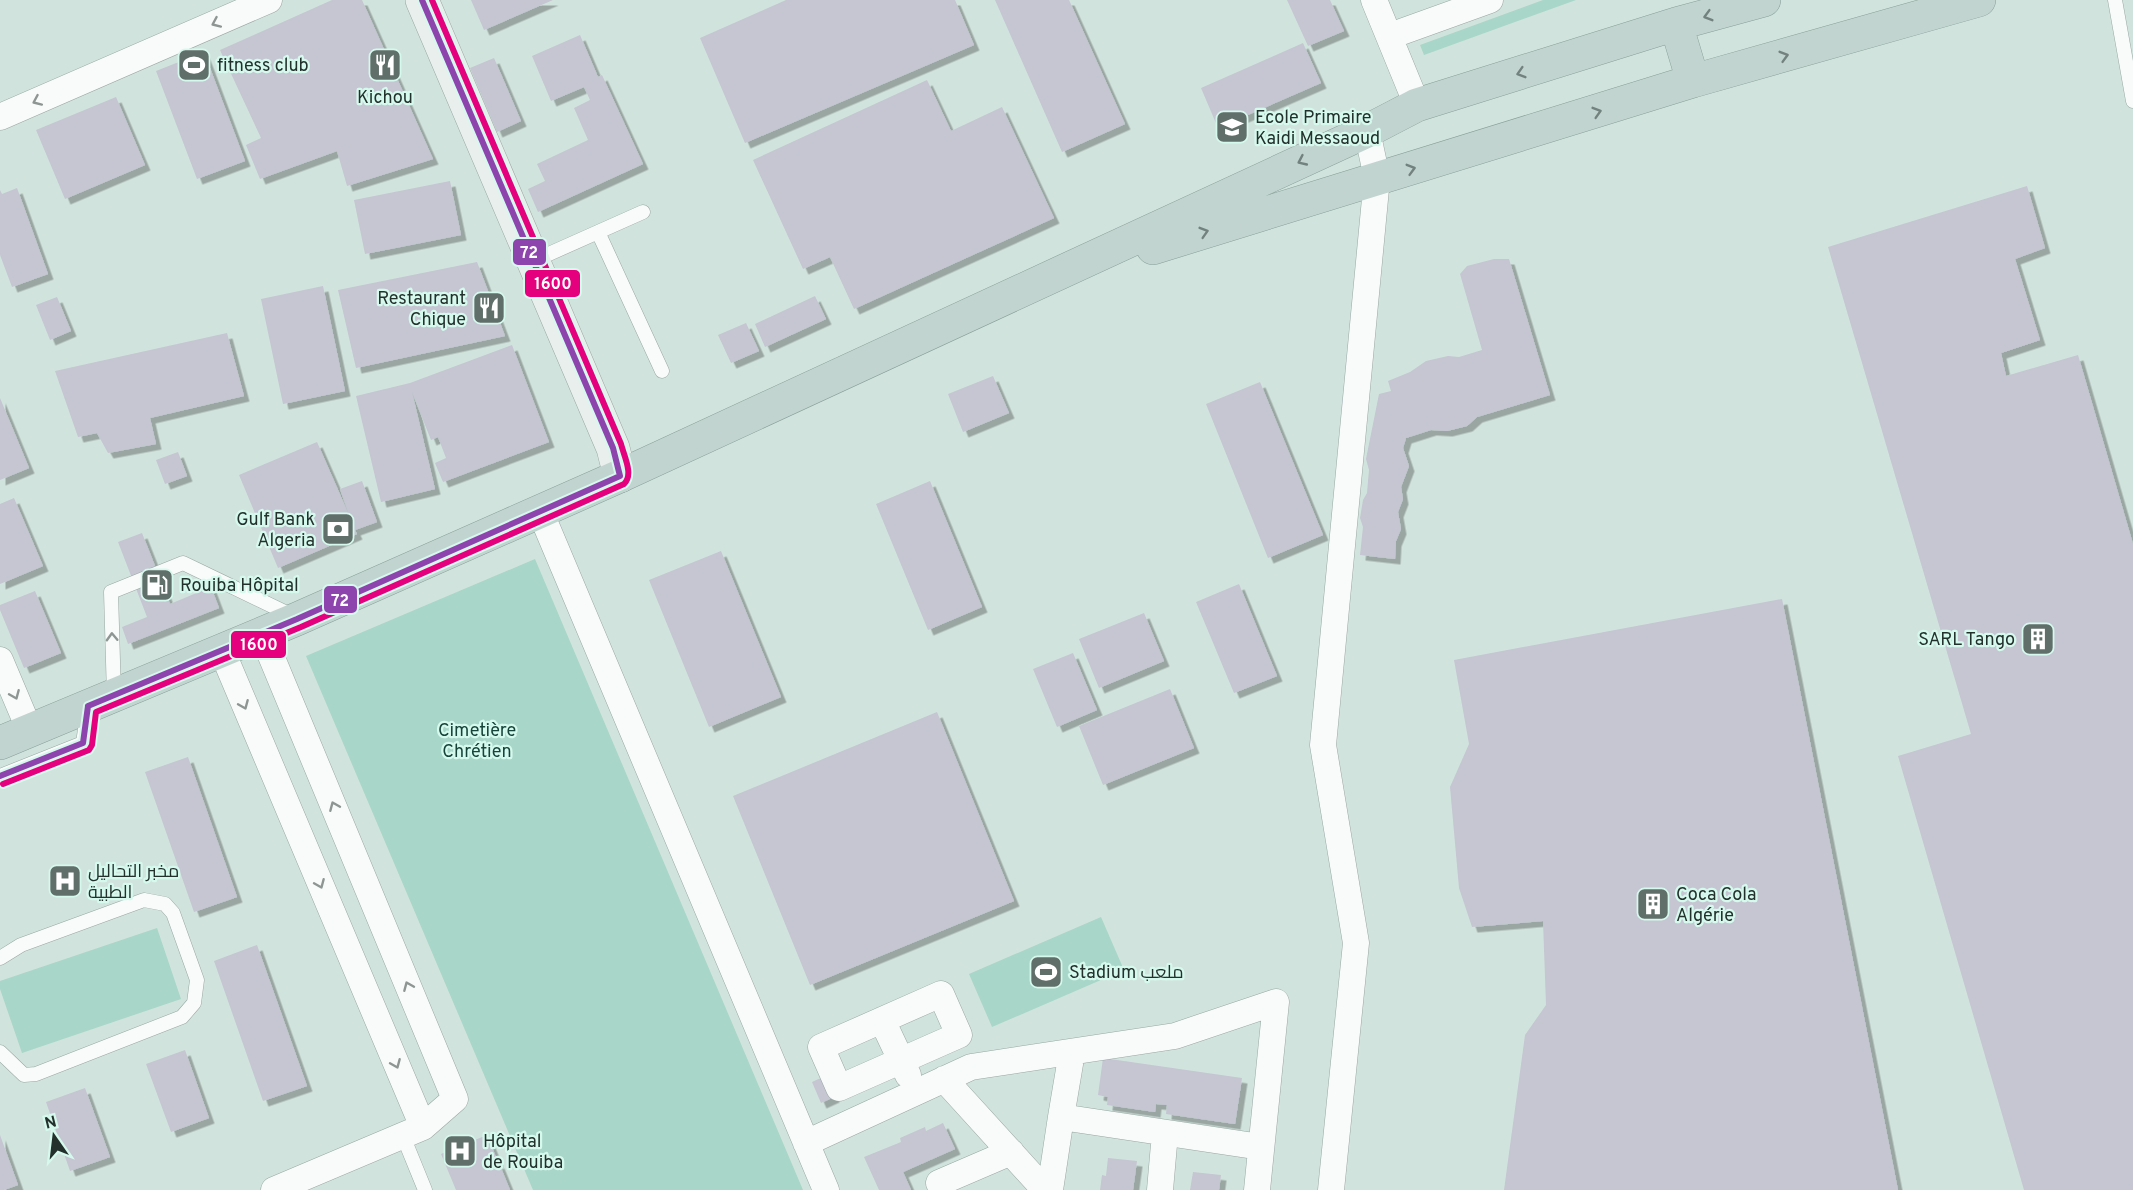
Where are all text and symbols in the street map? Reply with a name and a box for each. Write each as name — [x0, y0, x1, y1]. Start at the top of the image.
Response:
one-way arrow — [1703, 8, 1713, 21]
one-way arrow — [211, 16, 222, 28]
sports icon: fitness club — [176, 47, 212, 83]
restaurant icon: Kichou — [367, 47, 403, 83]
one-way arrow — [1778, 51, 1789, 63]
place label: fitness club — [217, 55, 309, 78]
one-way arrow — [1516, 66, 1527, 78]
place label: Kichou — [357, 87, 413, 110]
one-way arrow — [32, 94, 43, 106]
place label: Ecole Primaire Kaidi Messaoud — [1255, 107, 1380, 151]
one-way arrow — [1591, 107, 1602, 119]
school or university icon: Ecole Primaire Kaidi Messaoud — [1214, 109, 1250, 145]
one-way arrow — [1297, 153, 1308, 165]
one-way arrow — [1405, 164, 1416, 176]
one-way arrow — [1198, 227, 1209, 239]
line badge: 72 — [512, 238, 547, 266]
text: 72 — [520, 244, 538, 264]
line badge: 1600 — [524, 269, 581, 298]
text: 1600 — [534, 275, 572, 295]
place label: Restaurant Chique — [377, 288, 466, 332]
restaurant icon: Restaurant Chique — [471, 290, 507, 326]
place label: Gulf Bank Algeria — [236, 509, 315, 553]
bank icon: Gulf Bank Algeria — [320, 511, 356, 547]
fuel station icon: Rouiba Hôpital — [139, 567, 175, 603]
place label: Rouiba Hôpital — [180, 575, 299, 598]
line badge: 72 — [323, 585, 358, 614]
text: 72 — [331, 592, 349, 612]
building icon: SARL Tango — [2020, 621, 2056, 657]
place label: SARL Tango — [1918, 629, 2015, 652]
line badge: 1600 — [230, 630, 287, 659]
one-way arrow — [106, 633, 118, 642]
text: 1600 — [240, 636, 278, 656]
one-way arrow — [8, 689, 20, 700]
one-way arrow — [237, 698, 249, 709]
park label: Cimetière Chrétien — [438, 720, 516, 764]
one-way arrow — [329, 802, 341, 813]
place label: مخبر التحاليل الطبية — [88, 861, 179, 905]
hospital icon: مخبر التحاليل الطبية — [47, 863, 83, 899]
one-way arrow — [313, 878, 325, 889]
place label: Coca Cola Algérie — [1676, 884, 1757, 928]
building icon: Coca Cola Algérie — [1635, 886, 1671, 922]
sports icon: Stadium ملعب — [1028, 954, 1064, 990]
place label: Stadium ملعب — [1069, 962, 1184, 985]
one-way arrow — [403, 982, 415, 993]
one-way arrow — [389, 1057, 401, 1068]
north arrow — [24, 1106, 84, 1166]
text: N — [43, 1112, 59, 1134]
place label: Hôpital de Rouiba — [483, 1131, 563, 1175]
hospital icon: Hôpital de Rouiba — [442, 1133, 478, 1169]

